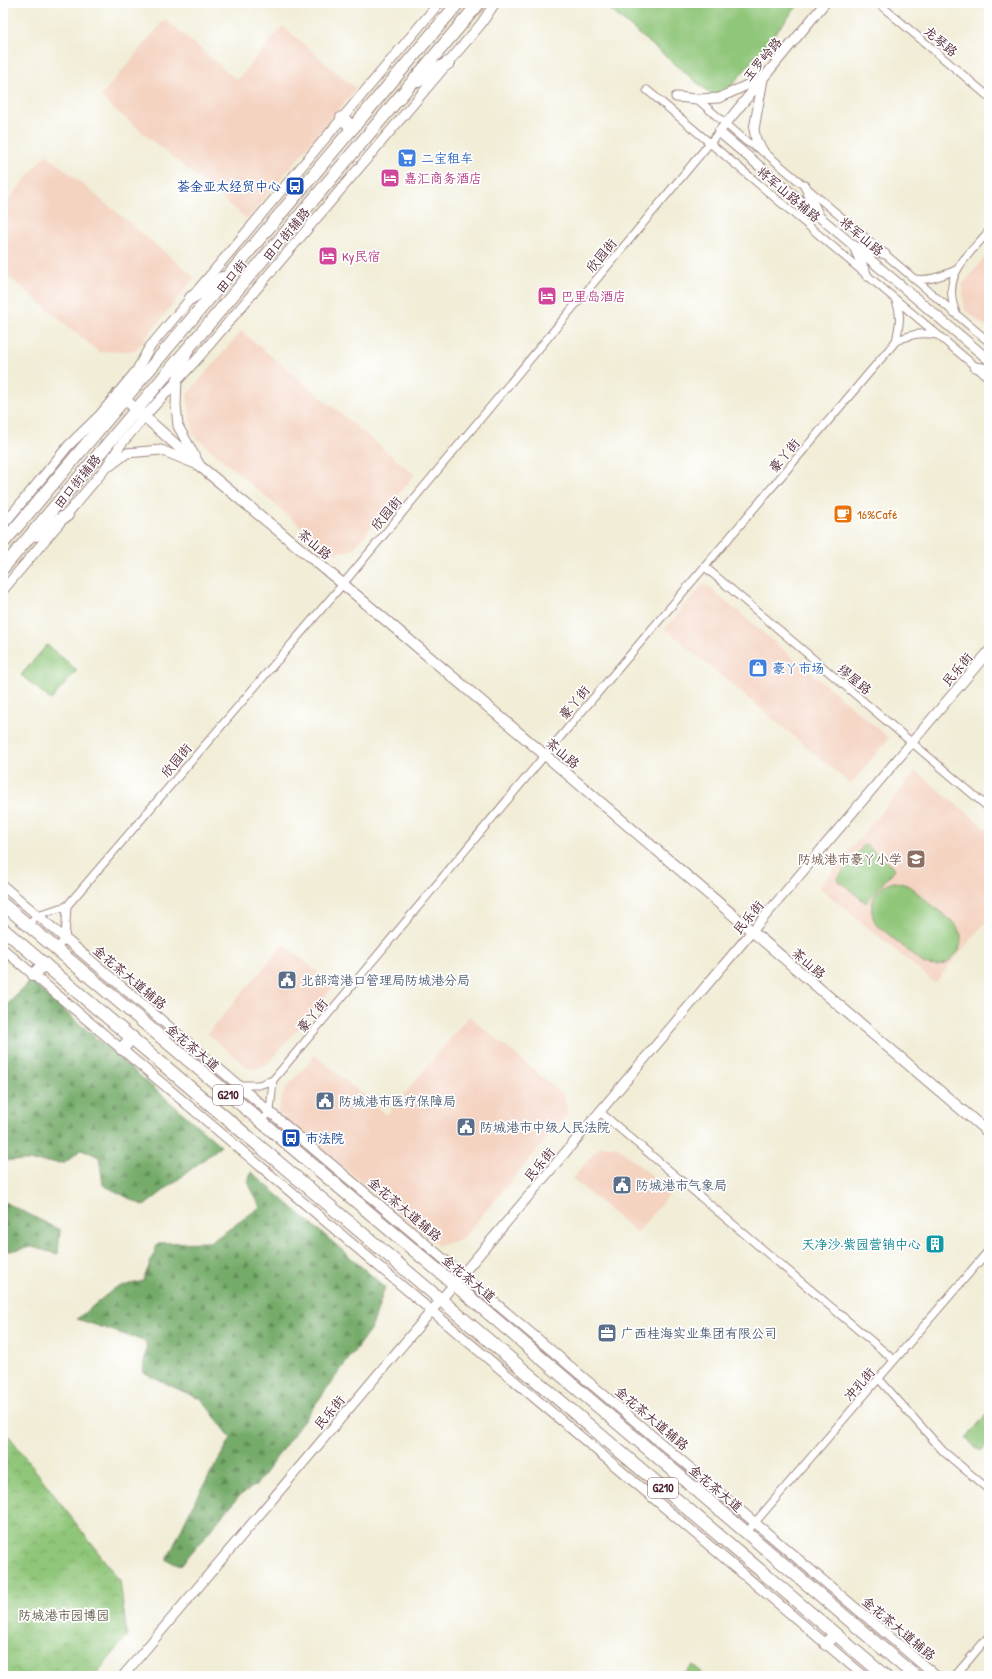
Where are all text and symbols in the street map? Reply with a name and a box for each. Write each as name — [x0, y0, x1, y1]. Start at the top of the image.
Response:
street label: 龙琴路 — [920, 22, 962, 60]
street label: 玉罗岭路 — [738, 33, 786, 85]
supermarket icon: 二宝租车 — [396, 147, 418, 169]
place label: 二宝租车 — [421, 149, 473, 167]
street label: 将军山路辅路 — [753, 162, 825, 226]
hotel icon: 嘉汇商务酒店 — [379, 167, 401, 189]
place label: 嘉汇商务酒店 — [404, 169, 482, 187]
bus stop icon: 荟金亚太经贸中心 — [284, 175, 306, 197]
place label: 荟金亚太经贸中心 — [177, 177, 281, 195]
street label: 田口街辅路 — [258, 203, 314, 265]
street label: 将军山路 — [836, 212, 888, 260]
street label: 欣园街 — [582, 234, 620, 276]
hotel icon: Ky民宿 — [317, 245, 339, 267]
place label: Ky民宿 — [342, 247, 380, 265]
street label: 田口街 — [212, 255, 250, 297]
hotel icon: 巴里岛酒店 — [536, 285, 558, 307]
place label: 巴里岛酒店 — [561, 287, 626, 305]
street label: 豪丫街 — [765, 434, 803, 476]
street label: 田口街辅路 — [50, 450, 104, 512]
street label: 欣园街 — [367, 492, 405, 534]
cafe icon: 16%Café — [832, 503, 854, 525]
place label: 16%Café — [857, 505, 897, 523]
street label: 茶山路 — [294, 525, 336, 563]
street label: 民乐街 — [938, 648, 976, 690]
shop icon: 豪丫市场 — [747, 657, 769, 679]
place label: 豪丫市场 — [772, 659, 824, 677]
street label: 缪屋路 — [834, 660, 876, 698]
street label: 豪丫街 — [555, 681, 593, 723]
street label: 茶山路 — [542, 734, 584, 772]
street label: 欣园街 — [157, 739, 195, 781]
school or university icon: 防城港市豪丫小学 — [905, 848, 927, 870]
place label: 防城港市豪丫小学 — [798, 850, 902, 868]
street label: 民乐街 — [729, 896, 767, 938]
street label: 金花茶大道辅路 — [89, 941, 171, 1013]
street label: 茶山路 — [788, 943, 830, 983]
public building icon: 北部湾港口管理局防城港分局 — [276, 969, 298, 991]
place label: 北部湾港口管理局防城港分局 — [301, 971, 470, 989]
street label: 豪丫街 — [293, 994, 331, 1036]
street label: 金花茶大道 — [162, 1019, 224, 1075]
road number: G210 — [213, 1085, 243, 1105]
public building icon: 防城港市医疗保障局 — [314, 1090, 336, 1112]
place label: 防城港市医疗保障局 — [339, 1092, 456, 1110]
public building icon: 防城港市中级人民法院 — [455, 1116, 477, 1138]
place label: 防城港市中级人民法院 — [480, 1118, 610, 1136]
bus stop icon: 巿法院 — [280, 1127, 302, 1149]
place label: 巿法院 — [305, 1129, 344, 1147]
street label: 民乐街 — [520, 1143, 558, 1185]
street label: 金花茶大道辅路 — [364, 1173, 446, 1245]
public building icon: 防城港市气象局 — [611, 1174, 633, 1196]
place label: 防城港市气象局 — [636, 1176, 727, 1194]
building icon: 天净沙·紫园营销中心 — [924, 1233, 946, 1255]
place label: 天净沙·紫园营销中心 — [801, 1235, 921, 1253]
street label: 金花茶大道 — [438, 1250, 500, 1306]
office icon: 广西桂海实业集团有限公司 — [596, 1322, 618, 1344]
place label: 广西桂海实业集团有限公司 — [621, 1324, 777, 1342]
street label: 冲孔街 — [839, 1363, 879, 1405]
street label: 金花茶大道辅路 — [611, 1382, 693, 1454]
street label: 民乐街 — [310, 1391, 348, 1433]
street label: 金花茶大道 — [685, 1460, 747, 1516]
road number: G210 — [648, 1478, 678, 1498]
street label: 金花茶大道辅路 — [858, 1592, 940, 1664]
park label: 防城港市园博园 — [18, 1606, 110, 1624]

